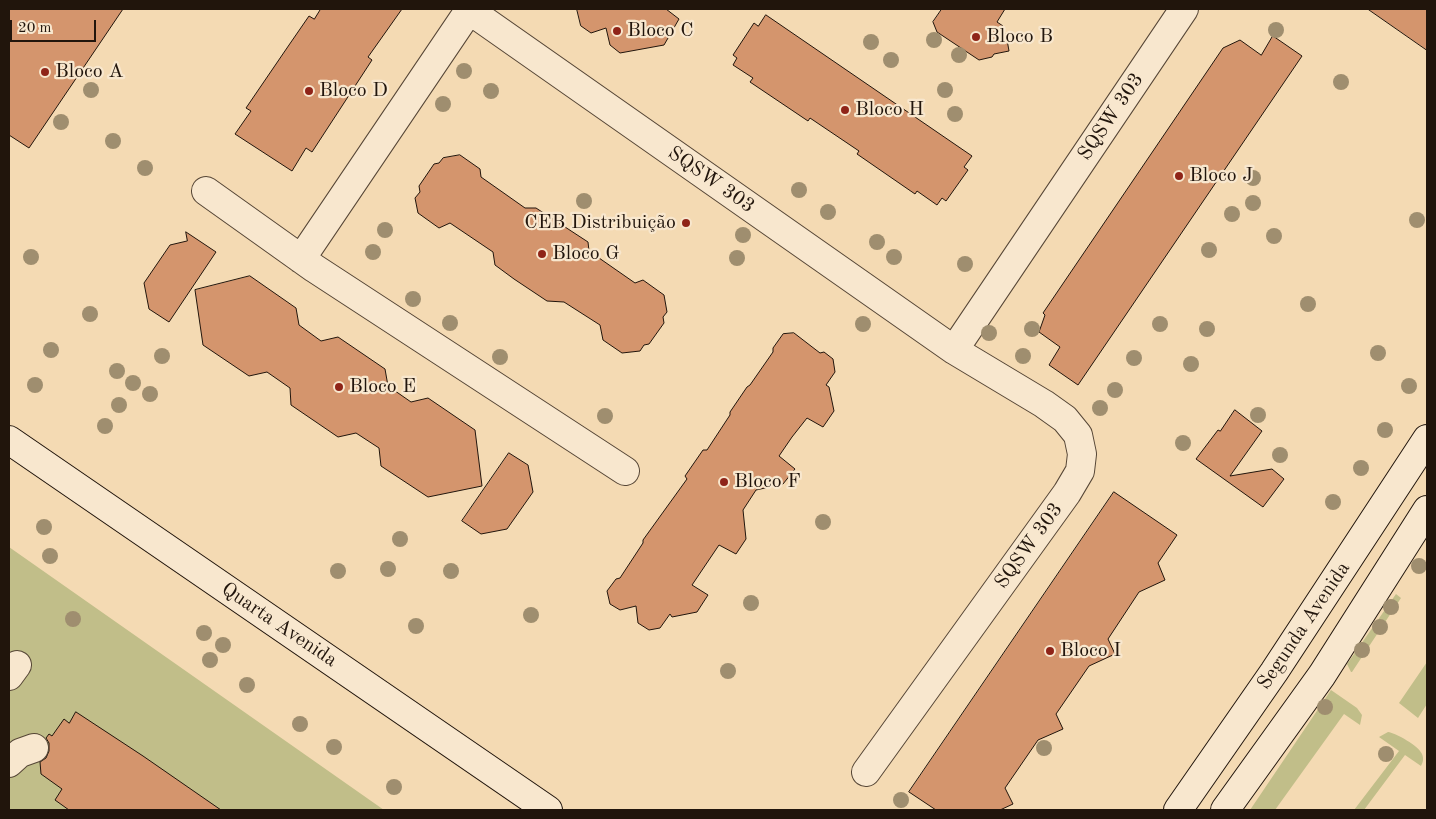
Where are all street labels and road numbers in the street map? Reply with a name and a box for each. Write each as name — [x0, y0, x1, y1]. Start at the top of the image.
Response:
street label: SQSW 303 — [1073, 69, 1149, 165]
street label: SQSW 303 — [663, 141, 759, 219]
street label: SQSW 303 — [990, 498, 1068, 594]
street label: Segunda Avenida — [1252, 557, 1356, 695]
street label: Quarta Avenida — [216, 577, 342, 673]

